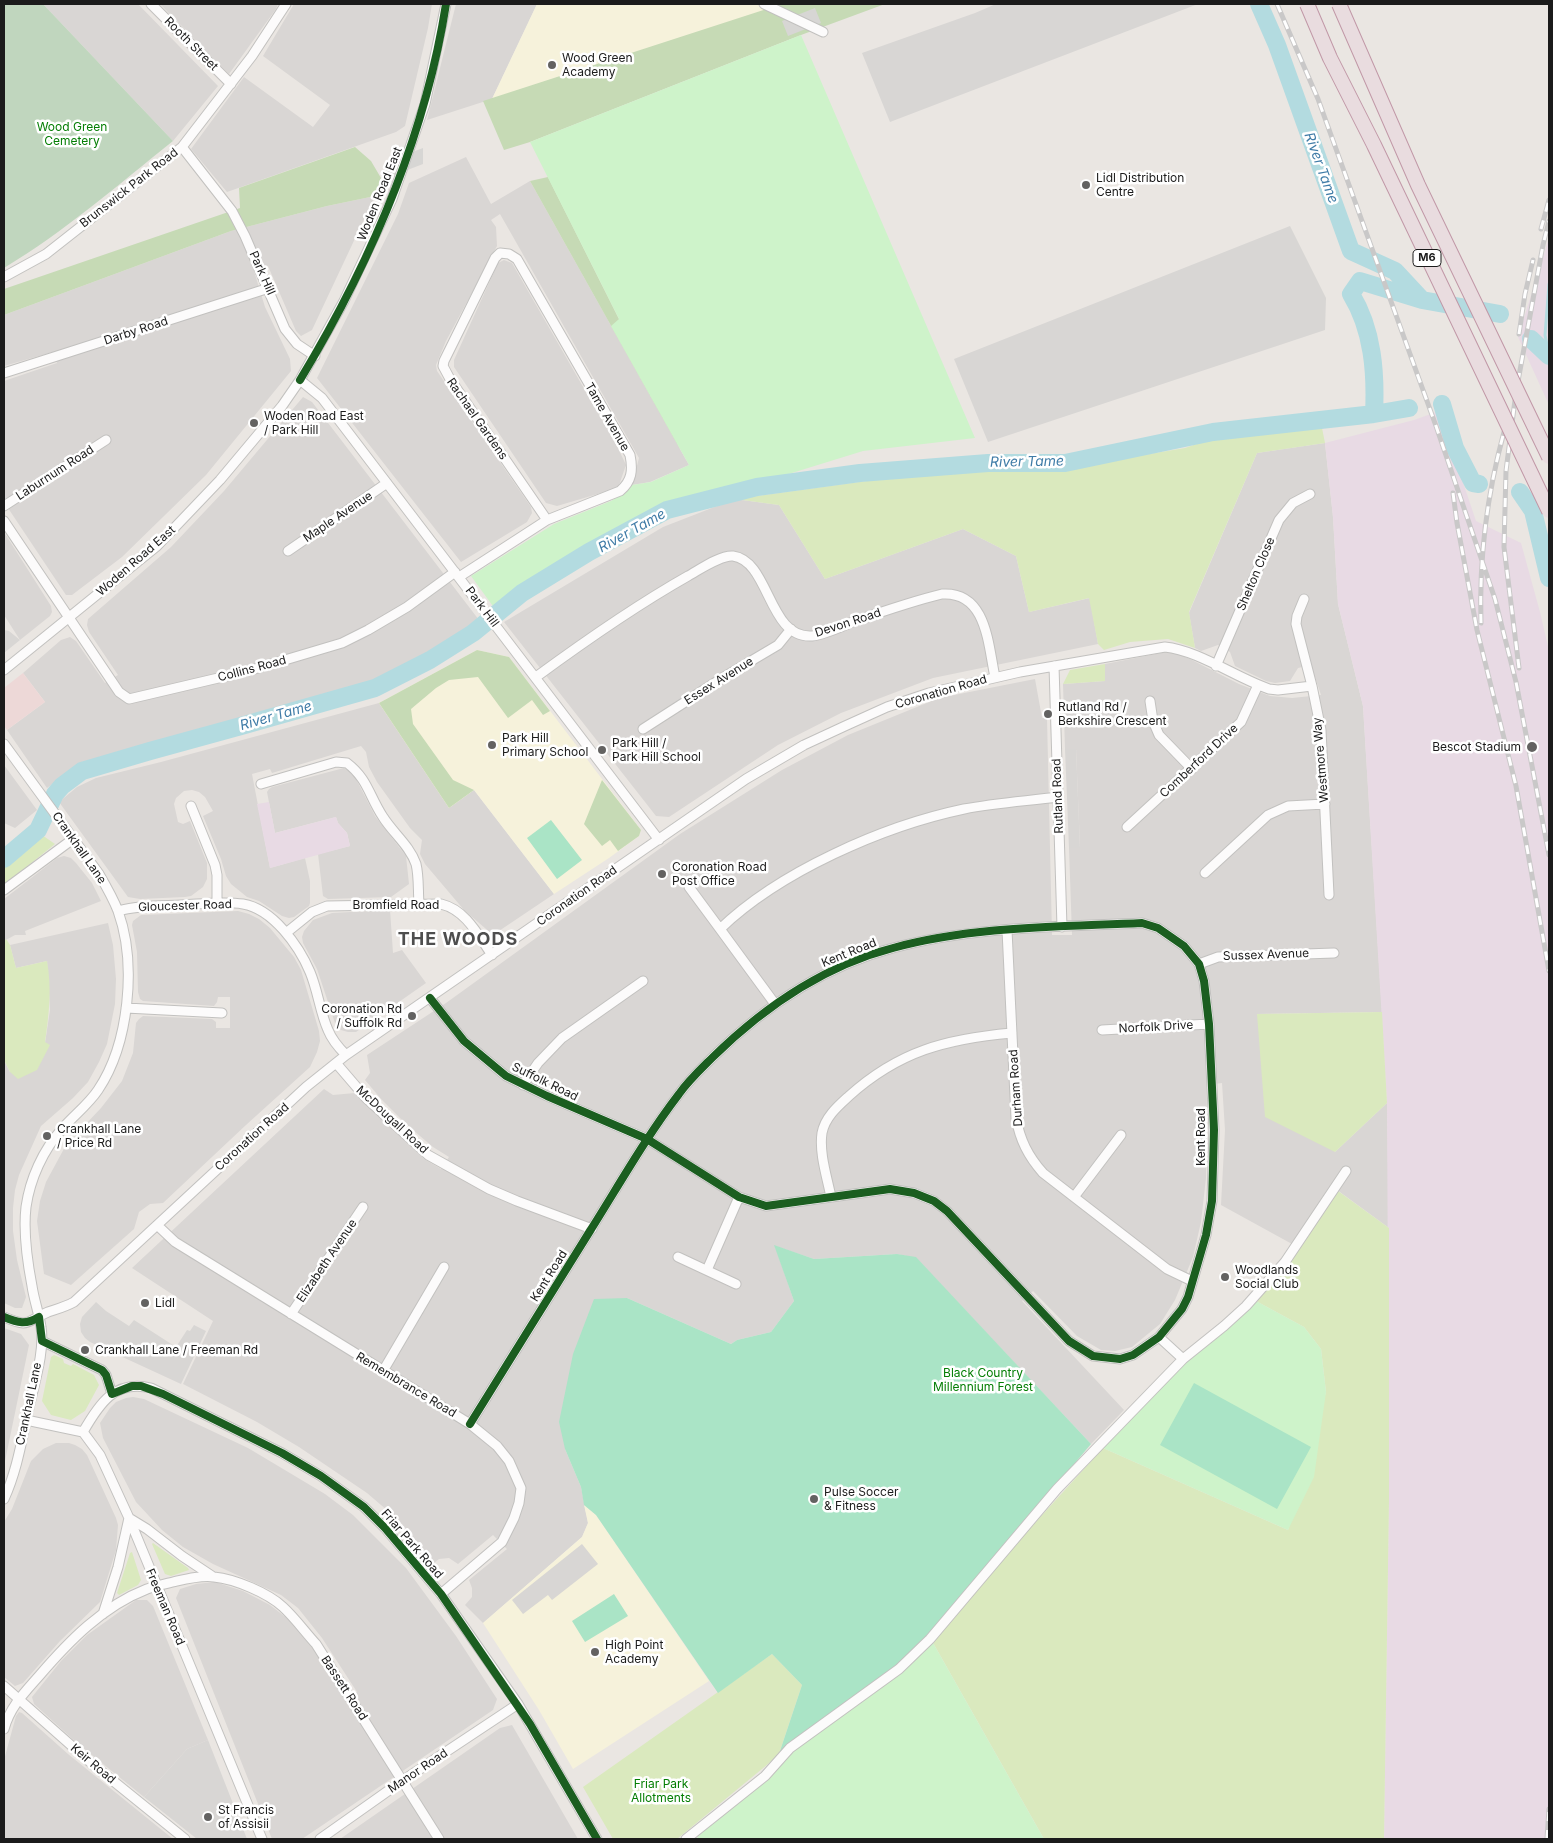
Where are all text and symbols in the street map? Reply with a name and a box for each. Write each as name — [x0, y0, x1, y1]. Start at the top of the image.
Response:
street label: Rooth Street — [161, 14, 221, 74]
place label: Wood Green Academy — [562, 51, 633, 79]
marker: Wood Green Academy — [546, 59, 558, 71]
park label: Wood Green Cemetery — [37, 120, 107, 148]
water label: River Tame — [1300, 130, 1342, 206]
street label: Brunswick Park Road — [77, 145, 181, 231]
street label: Woden Road East — [355, 145, 405, 243]
place label: Lidl Distribution Centre — [1096, 171, 1184, 199]
marker: Lidl Distribution Centre — [1080, 179, 1092, 191]
street label: Park Hill — [246, 249, 278, 297]
road number: M6 — [1413, 250, 1441, 266]
street label: Darby Road — [102, 314, 170, 348]
street label: Rachael Gardens — [444, 375, 510, 463]
street label: Tame Avenue — [582, 380, 632, 454]
place label: Woden Road East / Park Hill — [264, 409, 364, 437]
marker: Woden Road East / Park Hill — [248, 417, 260, 429]
street label: Laburnum Road — [13, 443, 97, 503]
water label: River Tame — [990, 453, 1064, 471]
street label: Maple Avenue — [301, 489, 375, 545]
water label: River Tame — [596, 506, 668, 556]
street label: Woden Road East — [94, 523, 178, 599]
street label: Shelton Close — [1234, 535, 1278, 613]
street label: Park Hill — [462, 584, 502, 630]
street label: Devon Road — [813, 606, 883, 640]
street label: Collins Road — [216, 653, 288, 685]
street label: Essex Avenue — [682, 654, 756, 708]
street label: Coronation Road — [893, 672, 989, 712]
water label: River Tame — [238, 698, 314, 734]
place label: Rutland Rd / Berkshire Crescent — [1058, 700, 1166, 728]
marker: Rutland Rd / Berkshire Crescent — [1042, 708, 1054, 720]
street label: Westmore Way — [1310, 717, 1332, 803]
street label: Comberford Drive — [1157, 721, 1241, 801]
place label: Park Hill Primary School — [502, 731, 588, 759]
place label: Park Hill / Park Hill School — [612, 736, 701, 764]
marker: Park Hill Primary School — [486, 739, 498, 751]
place label: Bescot Stadium — [1432, 740, 1521, 754]
marker: Bescot Stadium — [1525, 740, 1539, 754]
marker: Park Hill / Park Hill School — [596, 744, 608, 756]
street label: Rutland Road — [1049, 758, 1067, 834]
street label: Crankhall Lane — [49, 809, 109, 887]
place label: Coronation Road Post Office — [672, 860, 767, 888]
street label: Coronation Road — [534, 863, 620, 929]
marker: Coronation Road Post Office — [656, 868, 668, 880]
street label: Gloucester Road — [138, 897, 232, 915]
street label: Bromfield Road — [353, 898, 439, 912]
district label: THE WOODS — [397, 929, 519, 951]
street label: Kent Road — [819, 935, 879, 971]
street label: Sussex Avenue — [1223, 946, 1309, 964]
place label: Coronation Rd / Suffolk Rd — [321, 1002, 402, 1030]
marker: Coronation Rd / Suffolk Rd — [406, 1010, 418, 1022]
street label: Norfolk Drive — [1118, 1018, 1194, 1036]
street label: Durham Road — [1006, 1049, 1026, 1127]
street label: Suffolk Road — [510, 1060, 580, 1104]
street label: McDougall Road — [353, 1083, 431, 1157]
street label: Coronation Road — [212, 1100, 292, 1174]
street label: Kent Road — [1194, 1108, 1208, 1166]
place label: Crankhall Lane / Price Rd — [57, 1122, 141, 1150]
marker: Crankhall Lane / Price Rd — [41, 1130, 53, 1142]
street label: Elizabeth Avenue — [294, 1217, 360, 1305]
street label: Kent Road — [528, 1248, 570, 1304]
place label: Woodlands Social Club — [1235, 1263, 1299, 1291]
marker: Woodlands Social Club — [1219, 1271, 1231, 1283]
place label: Lidl — [155, 1296, 175, 1310]
marker: Lidl — [139, 1297, 151, 1309]
place label: Crankhall Lane / Freeman Rd — [95, 1343, 258, 1357]
marker: Crankhall Lane / Freeman Rd — [79, 1344, 91, 1356]
street label: Remembrance Road — [353, 1349, 459, 1421]
street label: Crankhall Lane — [13, 1361, 45, 1447]
park label: Black Country Millennium Forest — [933, 1366, 1033, 1394]
place label: Pulse Soccer & Fitness — [824, 1485, 898, 1513]
marker: Pulse Soccer & Fitness — [808, 1493, 820, 1505]
street label: Friar Park Road — [378, 1506, 446, 1582]
street label: Freeman Road — [142, 1567, 188, 1647]
place label: High Point Academy — [605, 1638, 663, 1666]
marker: High Point Academy — [589, 1646, 601, 1658]
street label: Bassett Road — [318, 1653, 370, 1723]
street label: Keir Road — [68, 1741, 118, 1787]
street label: Manor Road — [385, 1746, 451, 1796]
park label: Friar Park Allotments — [631, 1777, 691, 1805]
place label: St Francis of Assisii — [218, 1803, 274, 1831]
marker: St Francis of Assisii — [202, 1811, 214, 1823]

